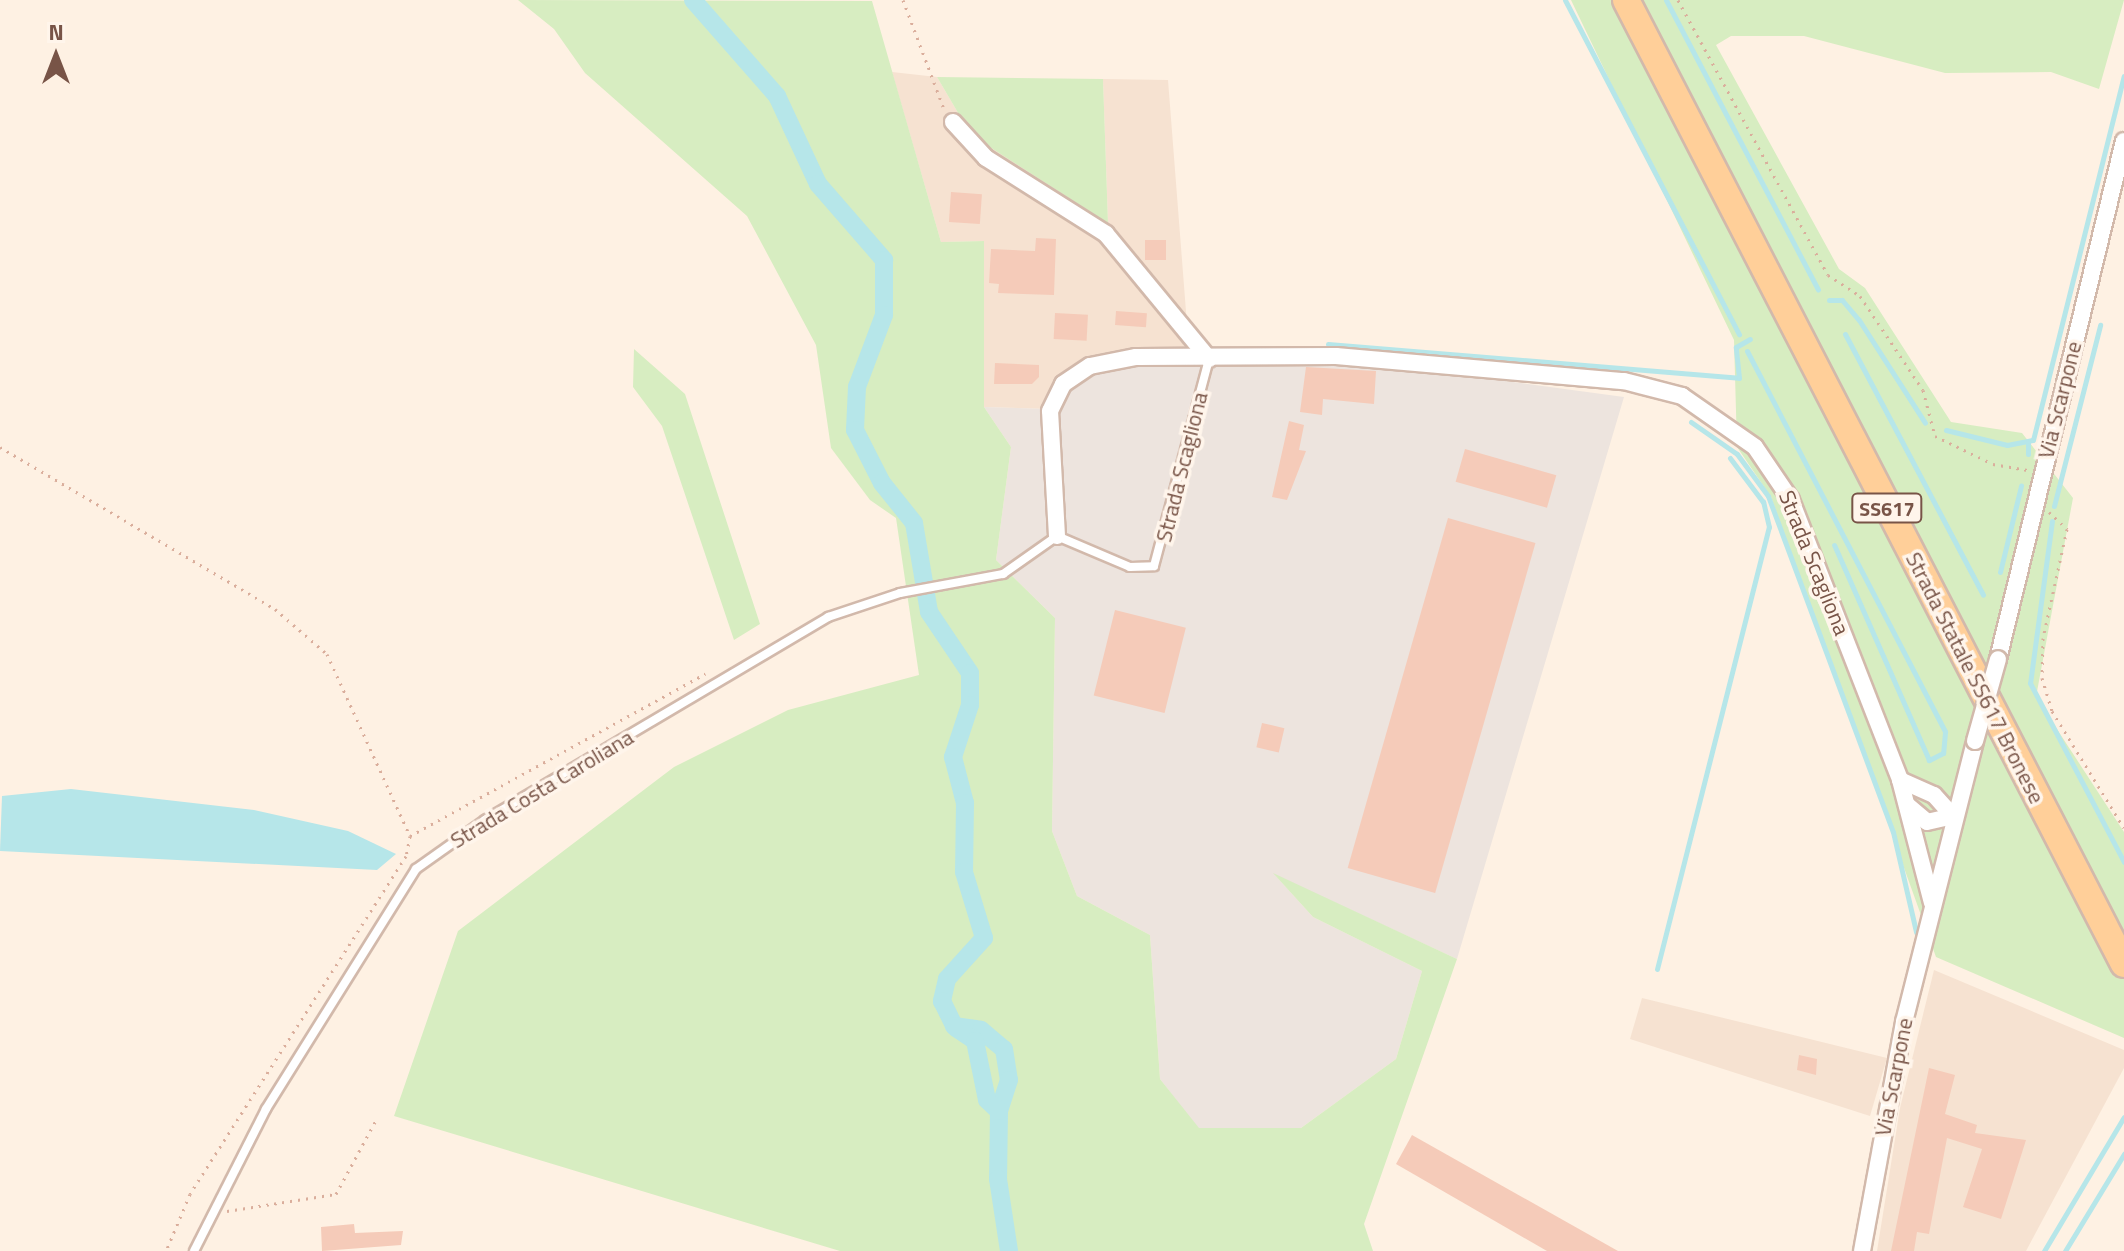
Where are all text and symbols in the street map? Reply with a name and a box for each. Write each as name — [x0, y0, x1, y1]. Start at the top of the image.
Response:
text: N — [48, 15, 64, 49]
north arrow — [16, 16, 96, 96]
street label: Via Scarpone — [2033, 339, 2087, 461]
street label: Strada Scagliona — [1151, 389, 1213, 545]
street label: Strada Scagliona — [1773, 487, 1855, 639]
road number: SS617 — [1851, 492, 1923, 524]
street label: Strada Statale SS617 Bronese — [1900, 548, 2050, 808]
street label: Strada Costa Caroliana — [446, 724, 638, 854]
street label: Via Scarpone — [1870, 1016, 1918, 1138]

